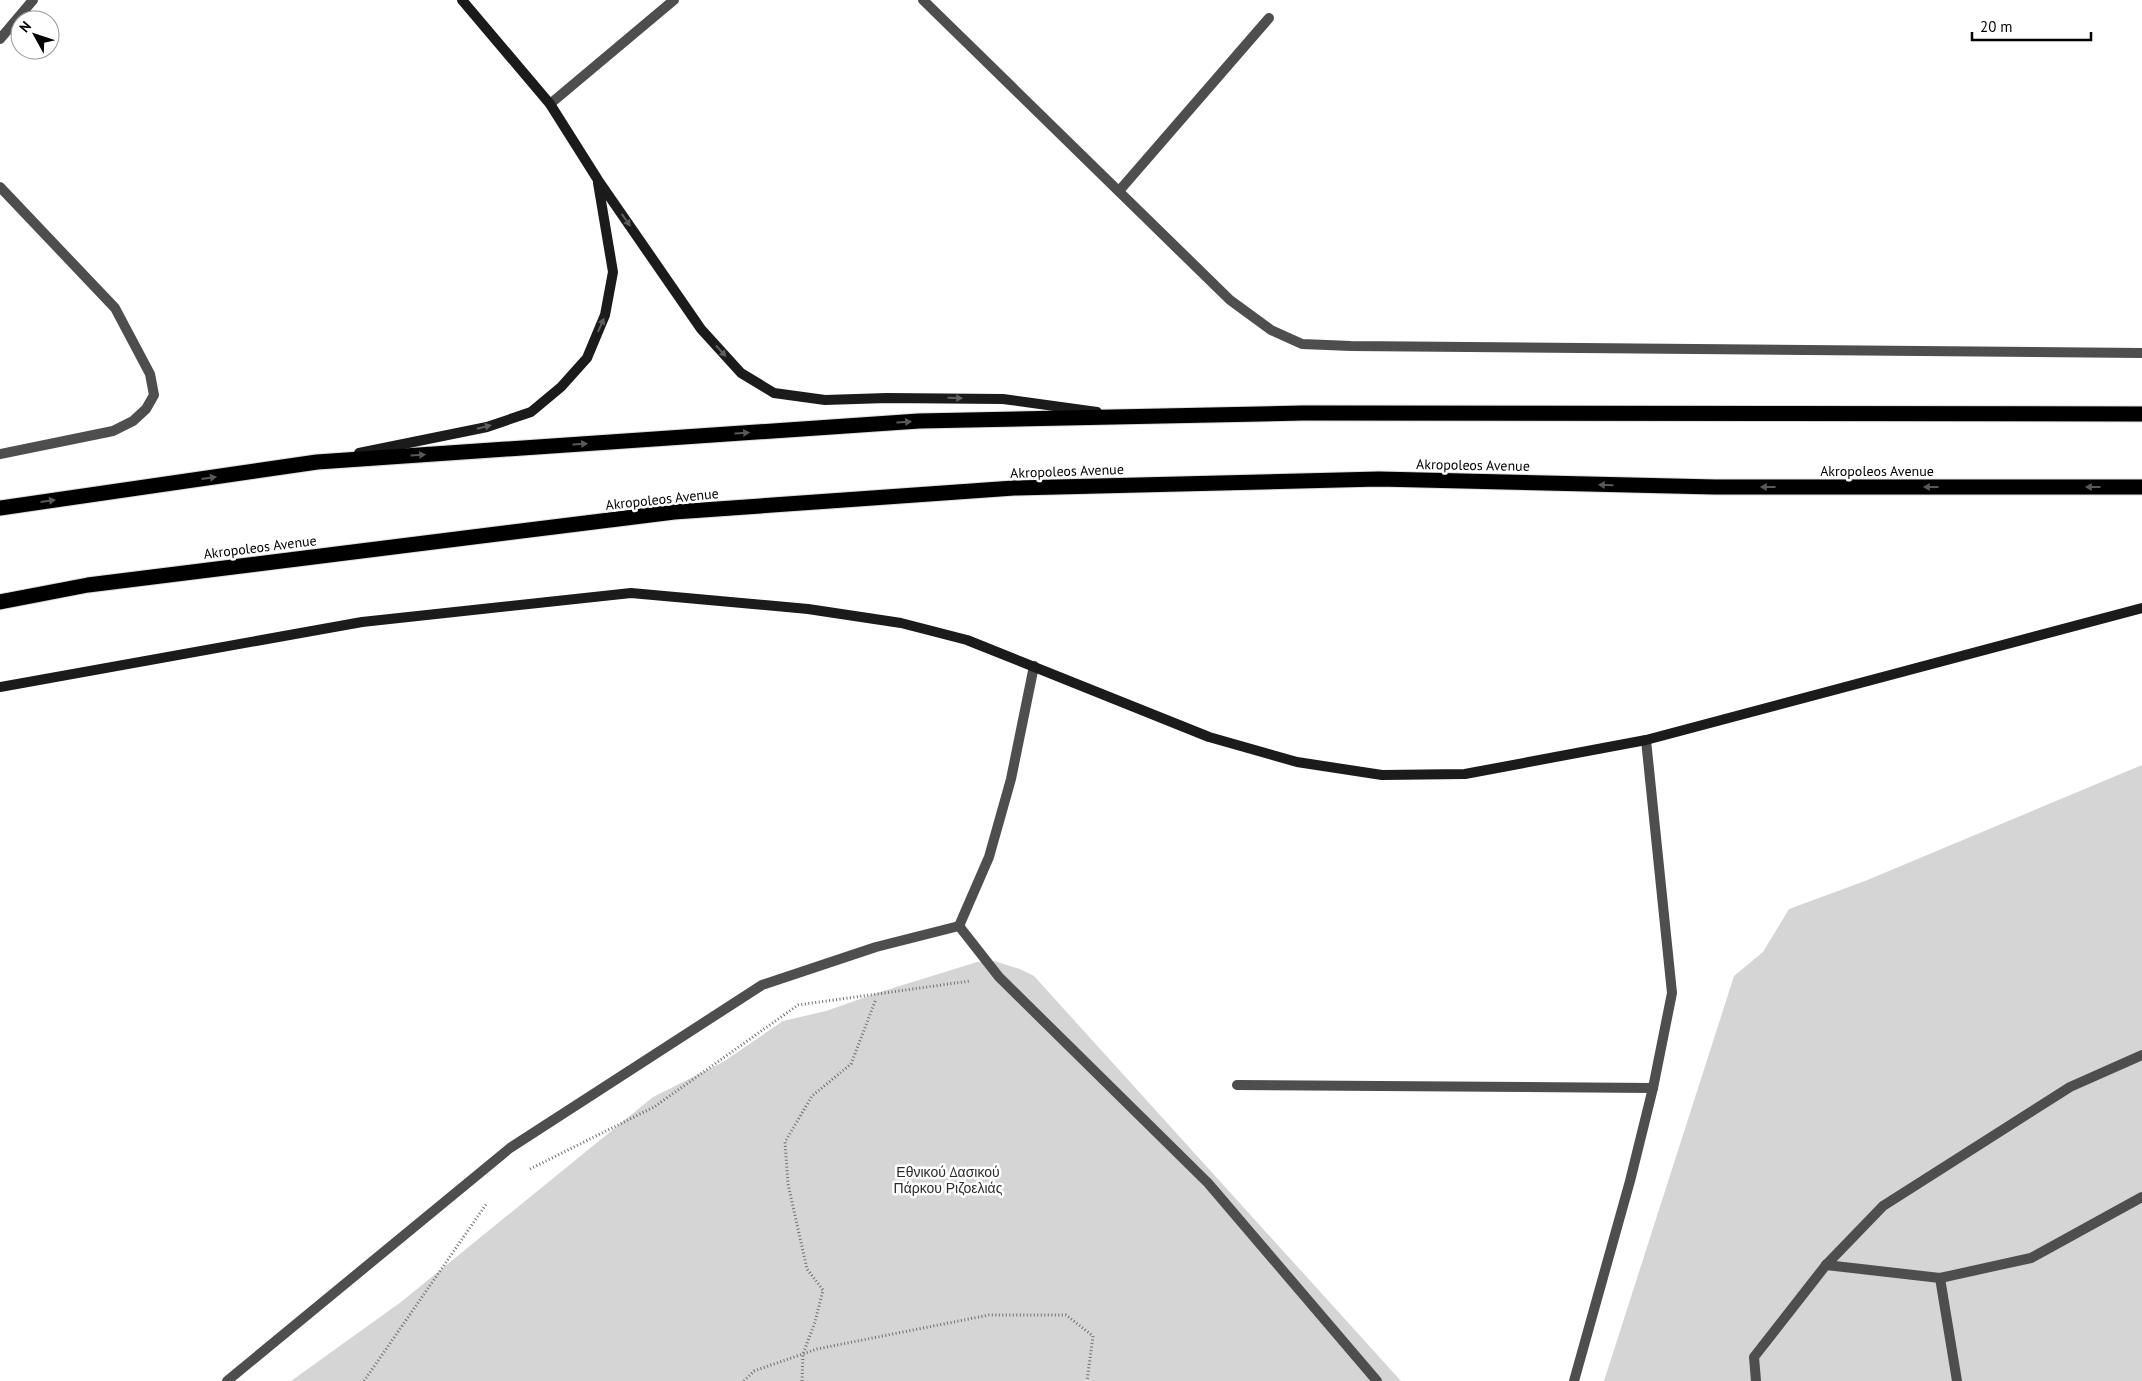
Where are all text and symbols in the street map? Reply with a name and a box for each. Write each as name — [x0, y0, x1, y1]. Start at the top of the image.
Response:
north arrow — [10, 10, 60, 60]
scale bar — [1972, 10, 2091, 42]
text: N — [15, 17, 35, 36]
text: 20 m — [1980, 17, 2013, 36]
one-way arrow — [621, 213, 631, 227]
one-way arrow — [597, 318, 605, 332]
one-way arrow — [715, 345, 727, 357]
one-way arrow — [948, 394, 964, 402]
one-way arrow — [896, 417, 912, 425]
one-way arrow — [477, 423, 492, 431]
one-way arrow — [734, 428, 750, 436]
one-way arrow — [572, 439, 588, 447]
one-way arrow — [410, 451, 426, 459]
street label: Akropoleos Avenue — [1416, 455, 1530, 475]
street label: Akropoleos Avenue — [1010, 460, 1124, 482]
street label: Akropoleos Avenue — [1820, 462, 1934, 480]
one-way arrow — [201, 473, 217, 481]
one-way arrow — [1598, 481, 1614, 489]
one-way arrow — [1760, 483, 1776, 491]
one-way arrow — [1923, 483, 1939, 491]
one-way arrow — [2085, 483, 2101, 491]
street label: Akropoleos Avenue — [605, 484, 719, 514]
one-way arrow — [41, 497, 57, 505]
street label: Akropoleos Avenue — [202, 531, 318, 563]
park label: Εθνικού Δασικού Πάρκου Ριζοελιάς — [894, 1163, 1003, 1197]

